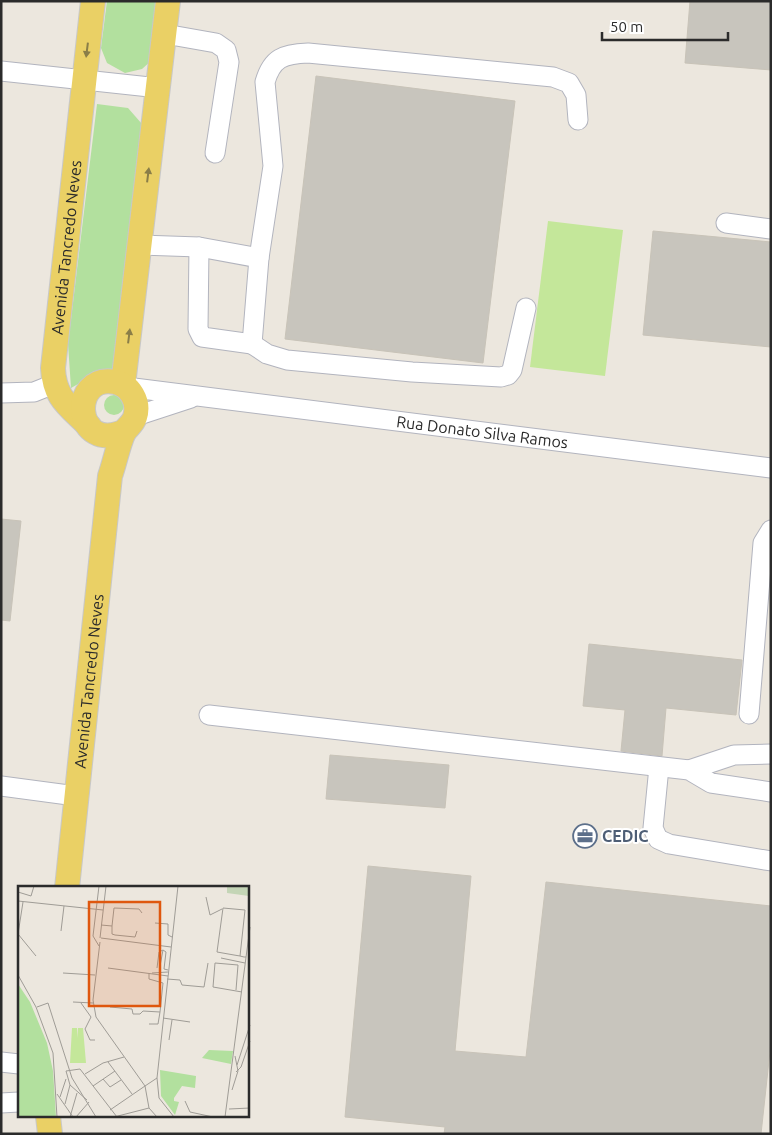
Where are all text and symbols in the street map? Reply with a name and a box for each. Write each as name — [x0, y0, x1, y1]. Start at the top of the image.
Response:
scale bar — [602, 10, 728, 42]
text: 50 m — [610, 18, 643, 35]
one-way arrow — [82, 42, 90, 58]
street label: Avenida Tancredo Neves — [48, 159, 85, 336]
one-way arrow — [144, 167, 152, 183]
one-way arrow — [125, 328, 133, 344]
street label: Rua Donato Silva Ramos — [395, 412, 569, 451]
street label: Avenida Tancredo Neves — [71, 593, 107, 769]
office icon: CEDIC — [572, 823, 598, 849]
place label: CEDIC — [602, 827, 648, 845]
inset map — [18, 886, 249, 1118]

